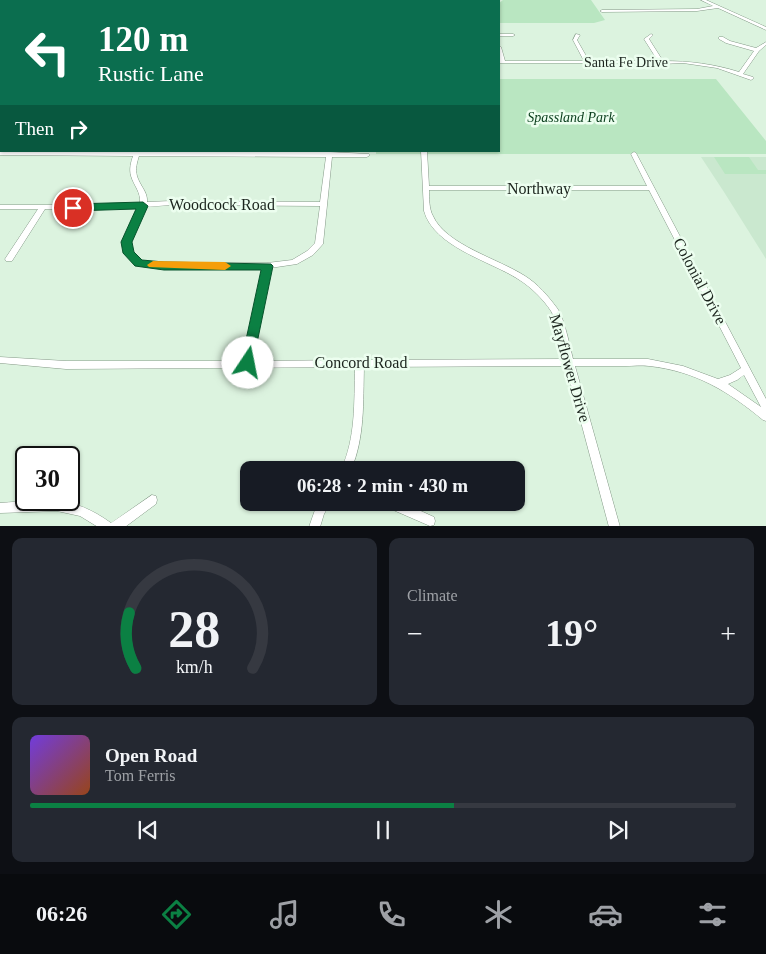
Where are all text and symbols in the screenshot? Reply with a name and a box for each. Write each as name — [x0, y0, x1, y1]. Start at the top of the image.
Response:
icon: left — [15, 20, 80, 85]
text: 120 m — [98, 20, 188, 59]
street label: Santa Fe Drive — [584, 55, 668, 70]
text: Rustic Lane — [98, 61, 204, 86]
park label: Spassland Park — [527, 110, 616, 125]
icon: right — [64, 115, 92, 143]
text: Then — [15, 118, 54, 139]
street label: Northway — [507, 180, 571, 198]
pin — [52, 187, 94, 229]
icon: arrive — [59, 194, 87, 222]
street label: Woodcock Road — [169, 196, 275, 213]
street label: Colonial Drive — [670, 235, 730, 327]
street label: Mayflower Drive — [545, 312, 594, 424]
position arrow — [221, 336, 273, 388]
street label: Concord Road — [315, 354, 407, 371]
speed limit sign: 30 — [15, 446, 80, 511]
text: 06:28 · 2 min · 430 m — [297, 475, 468, 496]
text: Climate — [407, 587, 458, 604]
text: 28 — [169, 601, 221, 658]
text: 19° — [545, 612, 598, 654]
text: − — [407, 618, 423, 649]
text: + — [720, 618, 736, 649]
text: km/h — [176, 657, 213, 677]
text: Open Road — [105, 745, 197, 766]
text: Tom Ferris — [105, 767, 175, 784]
icon: previous — [134, 816, 162, 844]
icon: pause — [369, 816, 397, 844]
icon: next — [604, 816, 632, 844]
icon: directions — [159, 897, 194, 932]
icon: music — [267, 897, 302, 932]
icon: phone — [374, 897, 409, 932]
icon: climate — [481, 897, 516, 932]
icon: car — [588, 897, 623, 932]
icon: filters — [695, 897, 730, 932]
text: 06:26 — [36, 901, 87, 926]

